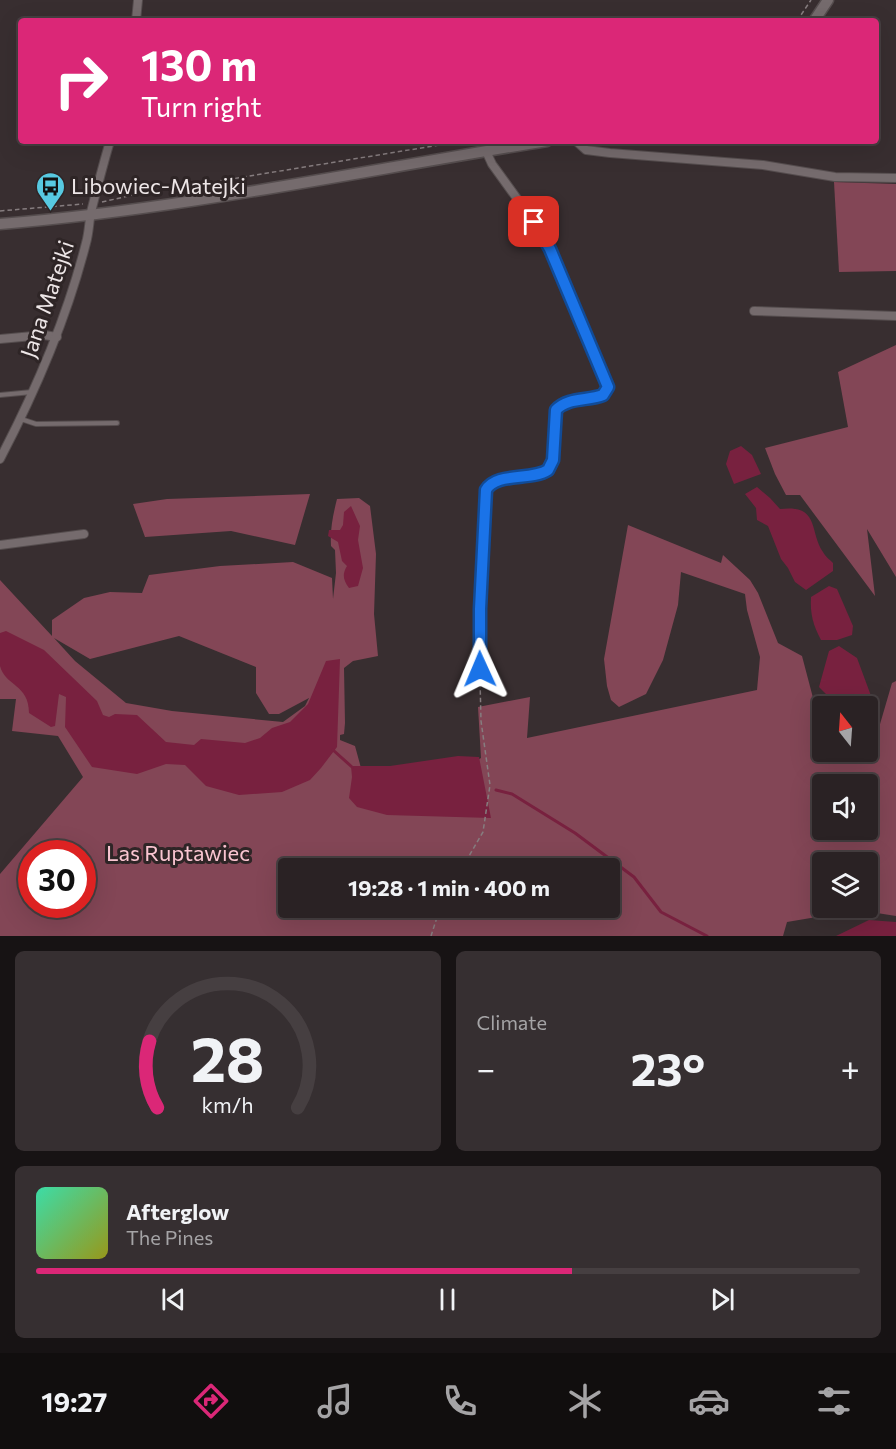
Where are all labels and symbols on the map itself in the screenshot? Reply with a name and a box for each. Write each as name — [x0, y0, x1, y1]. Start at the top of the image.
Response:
bus stop icon: Libowiec-Matejki — [34, 170, 66, 212]
place label: Libowiec-Matejki — [71, 172, 246, 199]
pin — [508, 196, 559, 247]
street label: Jana Matejki — [14, 237, 79, 361]
position arrow — [448, 637, 512, 701]
north arrow — [812, 696, 878, 762]
park label: Las Ruptawiec — [106, 839, 250, 866]
speed limit sign: 30 — [18, 840, 96, 918]

